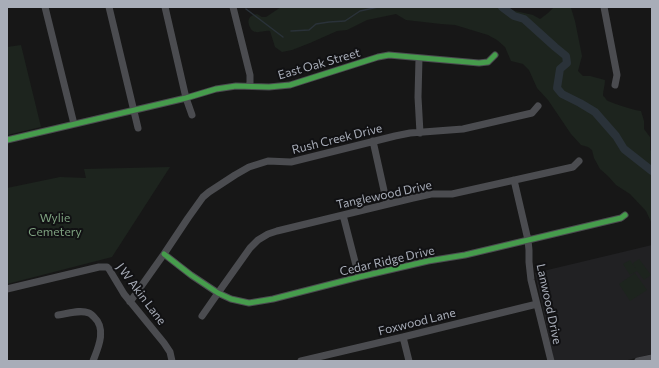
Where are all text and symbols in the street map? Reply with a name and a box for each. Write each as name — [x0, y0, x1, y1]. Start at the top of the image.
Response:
street label: East Oak Street — [276, 45, 362, 83]
street label: Rush Creek Drive — [290, 121, 384, 157]
street label: Tanglewood Drive — [335, 178, 433, 212]
park label: Wylie Cemetery — [28, 211, 82, 239]
street label: Cedar Ridge Drive — [338, 243, 436, 279]
street label: J W Akin Lane — [113, 260, 169, 328]
street label: Lanwood Drive — [533, 262, 565, 346]
street label: Foxwood Lane — [377, 305, 457, 339]

